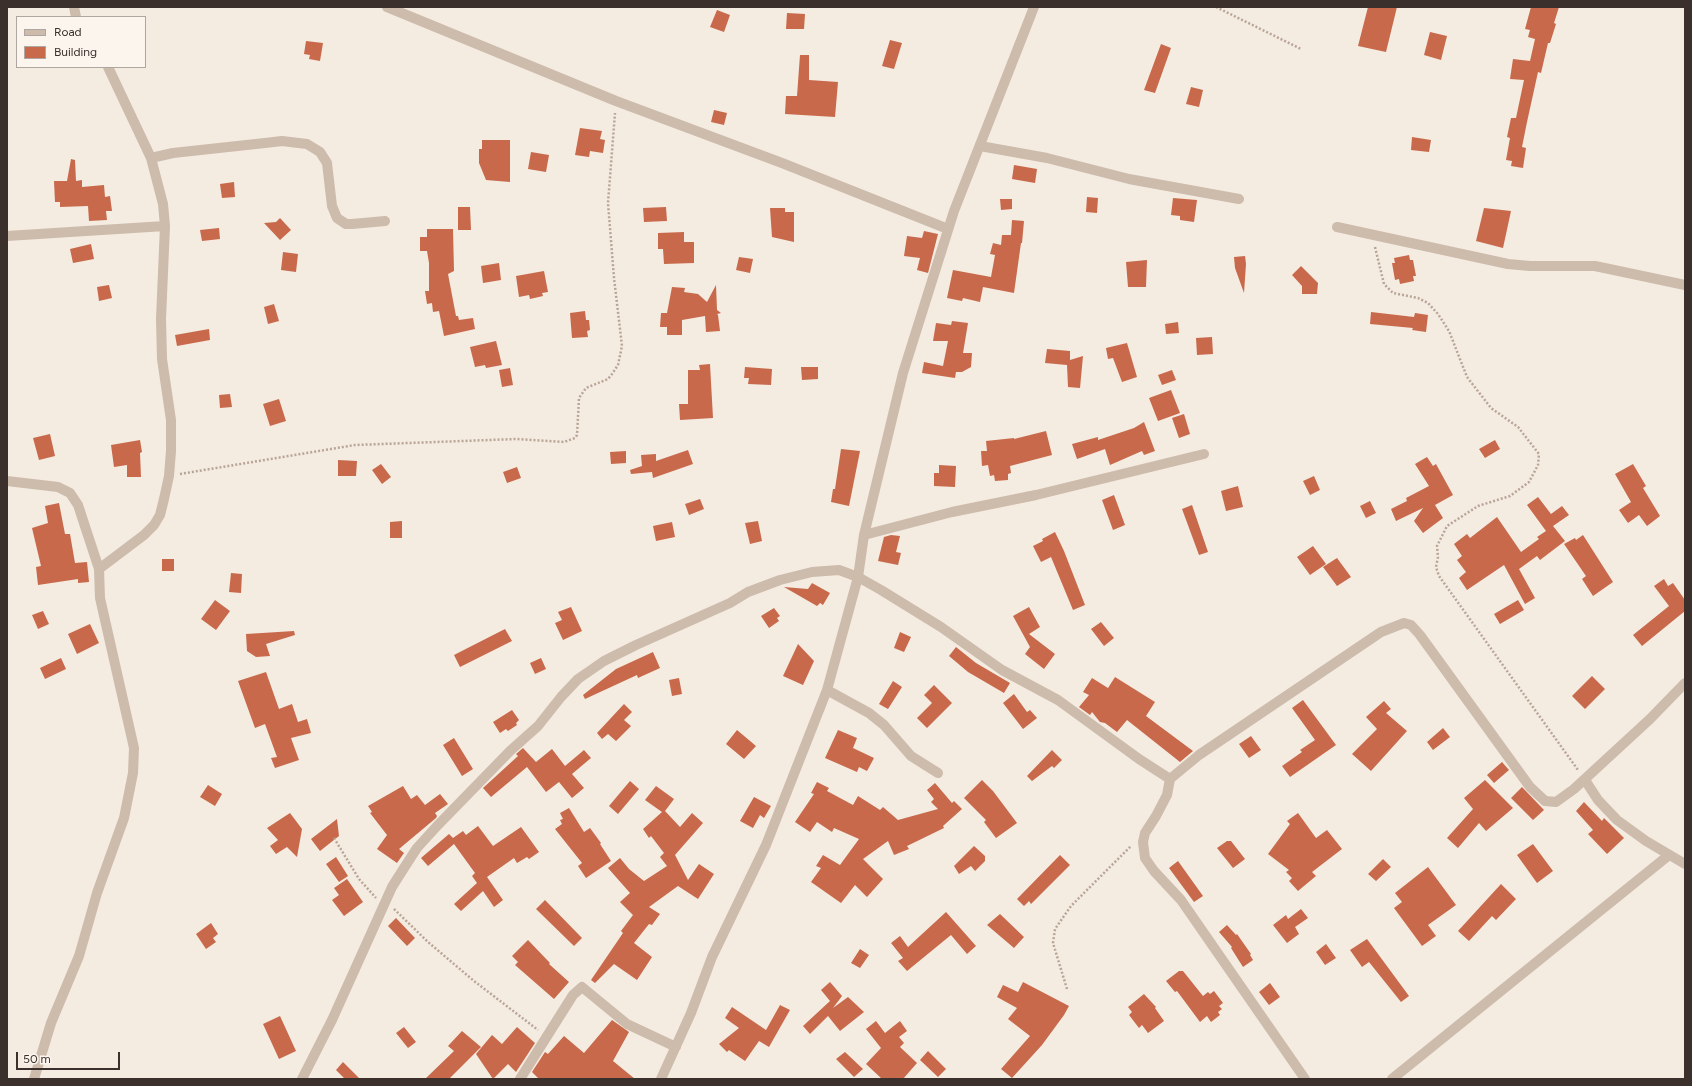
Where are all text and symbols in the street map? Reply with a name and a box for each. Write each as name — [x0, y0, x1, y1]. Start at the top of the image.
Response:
legend — [16, 16, 146, 68]
text: Road — [54, 25, 82, 39]
text: Building — [54, 45, 97, 59]
scale bar — [18, 1044, 122, 1070]
text: 50 m — [23, 1052, 51, 1066]

